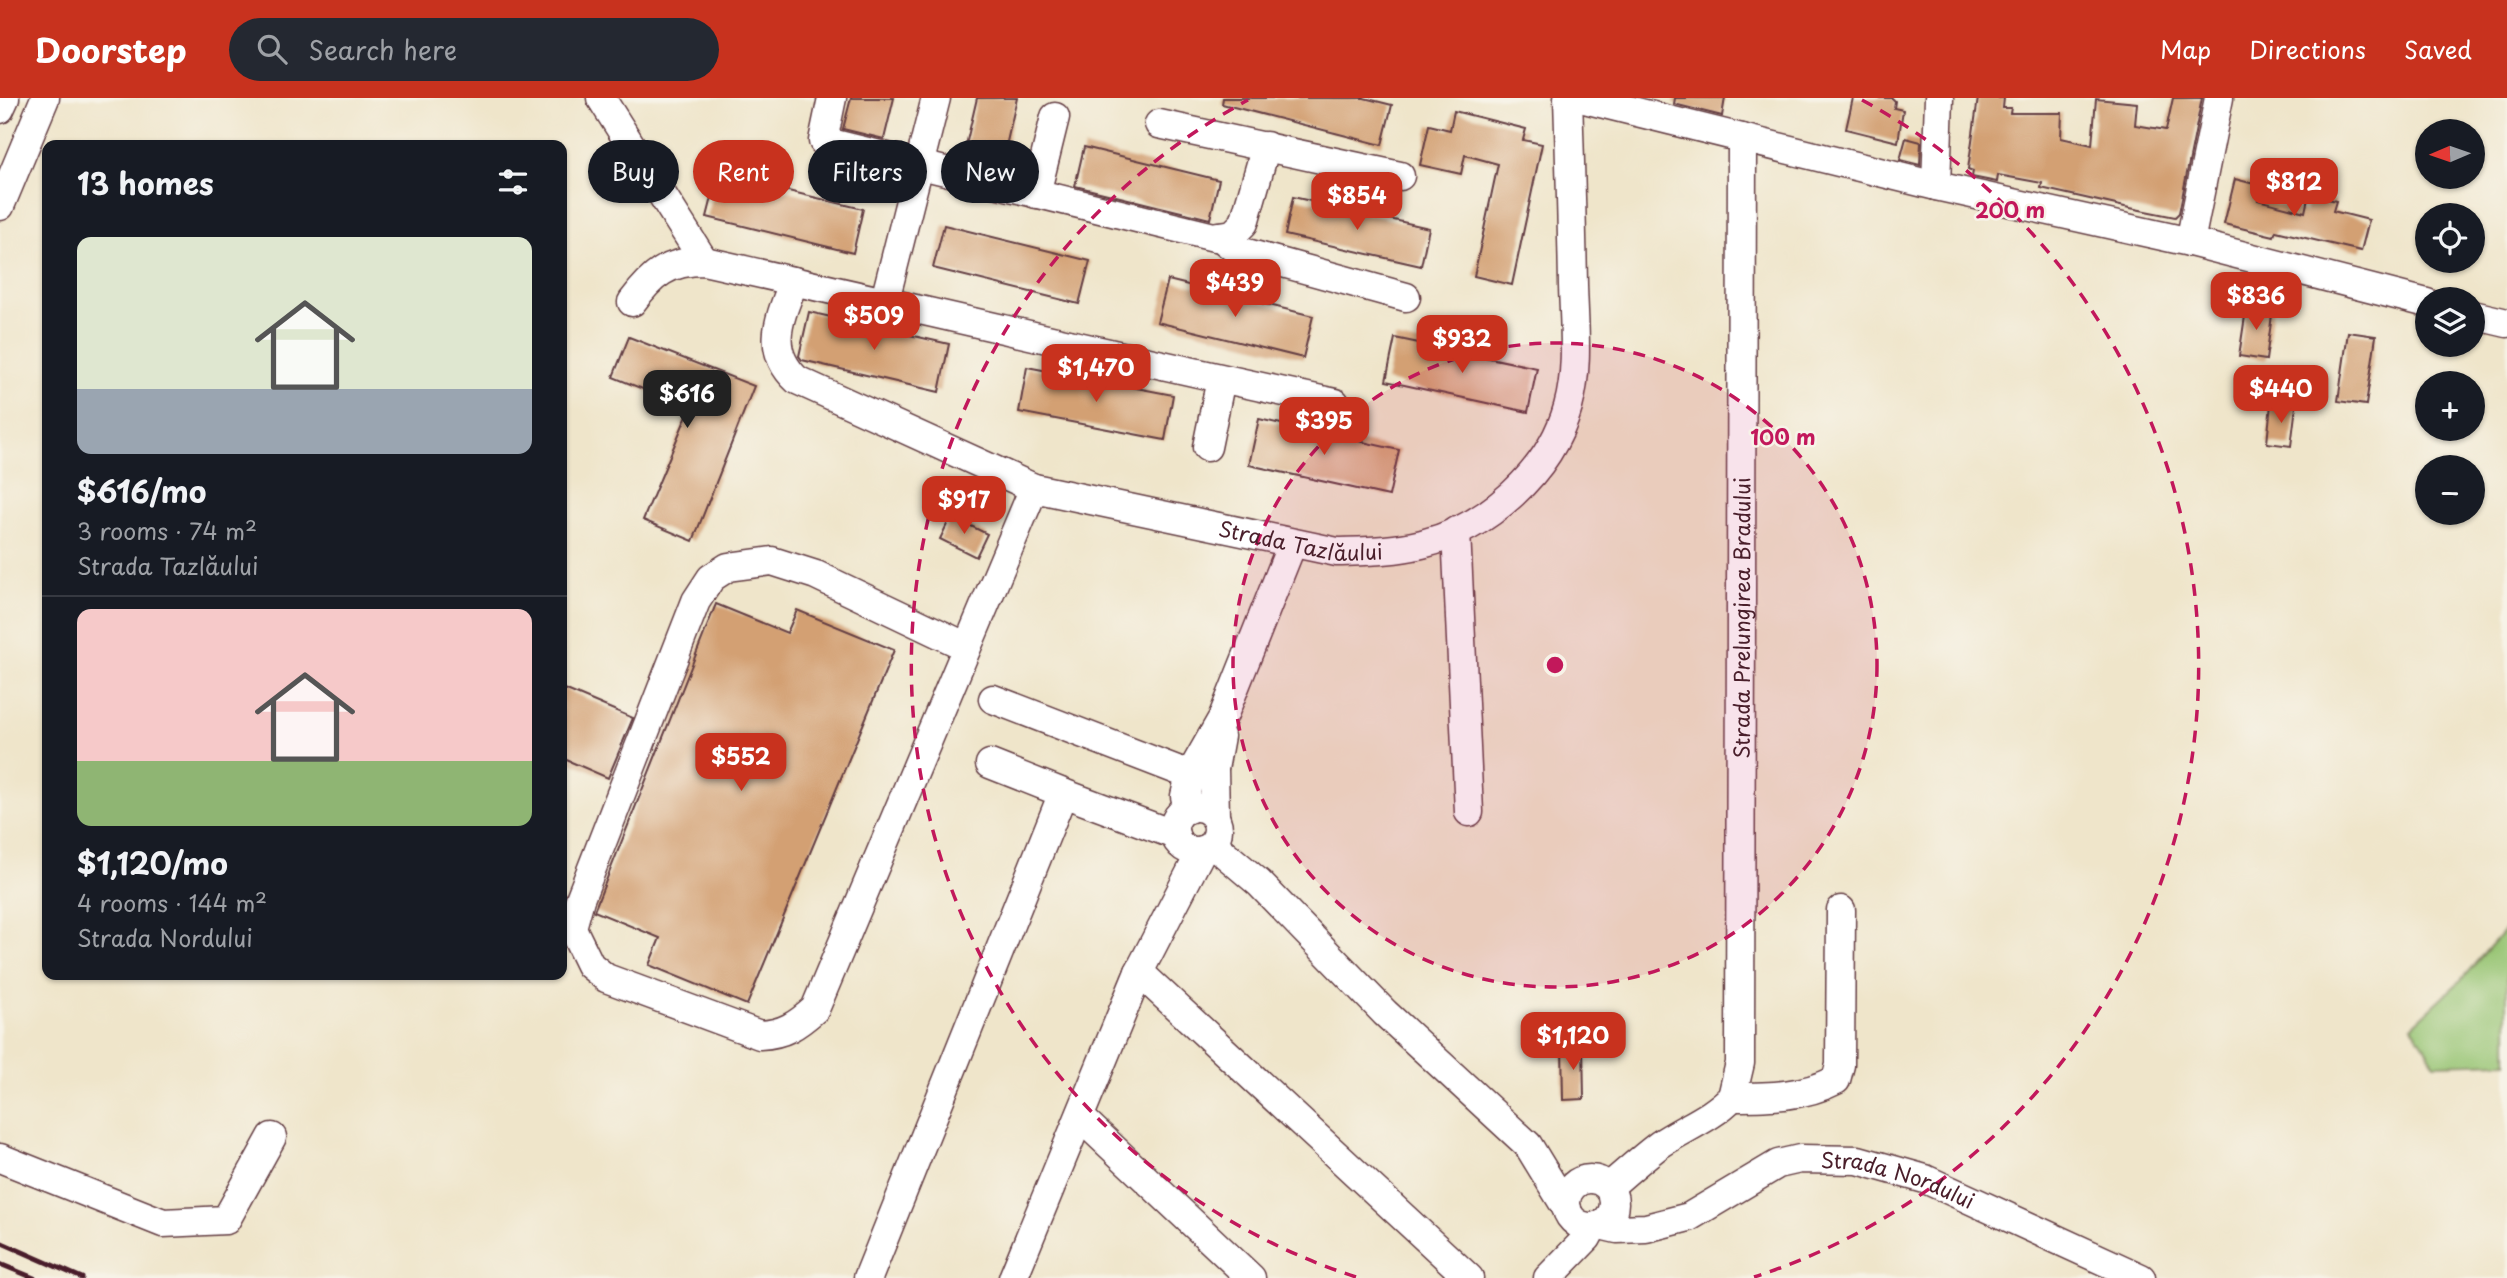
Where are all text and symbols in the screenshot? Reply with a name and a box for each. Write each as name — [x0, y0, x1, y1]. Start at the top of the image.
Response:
search box — [229, 18, 719, 81]
text: Doorstep — [35, 24, 187, 74]
icon: search — [253, 30, 291, 68]
text: Search here — [309, 30, 457, 69]
text: Map — [2160, 31, 2211, 67]
text: Directions — [2249, 31, 2366, 67]
text: Saved — [2404, 31, 2472, 67]
north arrow — [2415, 119, 2485, 189]
map controls — [2415, 119, 2485, 525]
chip: Buy — [588, 140, 679, 203]
chip: Rent — [693, 140, 794, 203]
chip: Filters — [808, 140, 927, 203]
chip: New — [941, 140, 1039, 203]
pin: $812 — [2253, 158, 2335, 218]
text: 13 homes — [77, 160, 214, 205]
icon: filters — [494, 163, 532, 201]
text: $812 — [2266, 163, 2322, 198]
pin: $854 — [1316, 172, 1398, 232]
text: $854 — [1327, 177, 1387, 212]
text: 200 m — [1975, 193, 2045, 225]
button: locate — [2415, 203, 2485, 273]
pin: $439 — [1194, 260, 1276, 319]
text: $439 — [1206, 264, 1264, 299]
pin: $836 — [2215, 272, 2297, 332]
text: $836 — [2227, 277, 2285, 312]
icon: home — [242, 282, 368, 408]
button: layers — [2415, 287, 2485, 357]
pin: $509 — [833, 292, 915, 352]
text: $509 — [844, 297, 904, 332]
pin: $932 — [1421, 316, 1503, 375]
text: $932 — [1433, 320, 1491, 355]
pin: $1,470 — [1039, 344, 1153, 404]
text: $1,470 — [1058, 349, 1134, 384]
pin: $440 — [2240, 366, 2322, 425]
pin: $616 — [646, 370, 728, 430]
text: $440 — [2249, 370, 2313, 405]
button: + — [2415, 371, 2485, 441]
text: $616 — [659, 375, 715, 410]
pin: $395 — [1283, 398, 1365, 457]
text: $395 — [1295, 402, 1353, 437]
text: 100 m — [1750, 420, 1816, 452]
button: − — [2415, 455, 2485, 525]
text: $616/mo — [77, 468, 207, 513]
pin: $917 — [923, 476, 1005, 536]
street label: Strada Prelungirea Bradului — [1725, 477, 1757, 759]
text: $917 — [938, 481, 990, 516]
street label: Strada Tazlăului — [1216, 511, 1384, 568]
text: 3 rooms · 74 m² — [77, 513, 257, 548]
text: Strada Tazlăului — [77, 548, 259, 583]
centre of rings — [1543, 653, 1567, 677]
icon: home — [242, 654, 368, 780]
pin: $552 — [700, 734, 782, 793]
text: $552 — [711, 738, 771, 773]
text: $1,120/mo — [77, 840, 228, 885]
text: 4 rooms · 144 m² — [77, 885, 267, 920]
text: Strada Nordului — [77, 920, 253, 955]
pin: $1,120 — [1516, 1012, 1630, 1072]
text: $1,120 — [1537, 1017, 1609, 1052]
street label: Strada Nordului — [1820, 1143, 1980, 1216]

